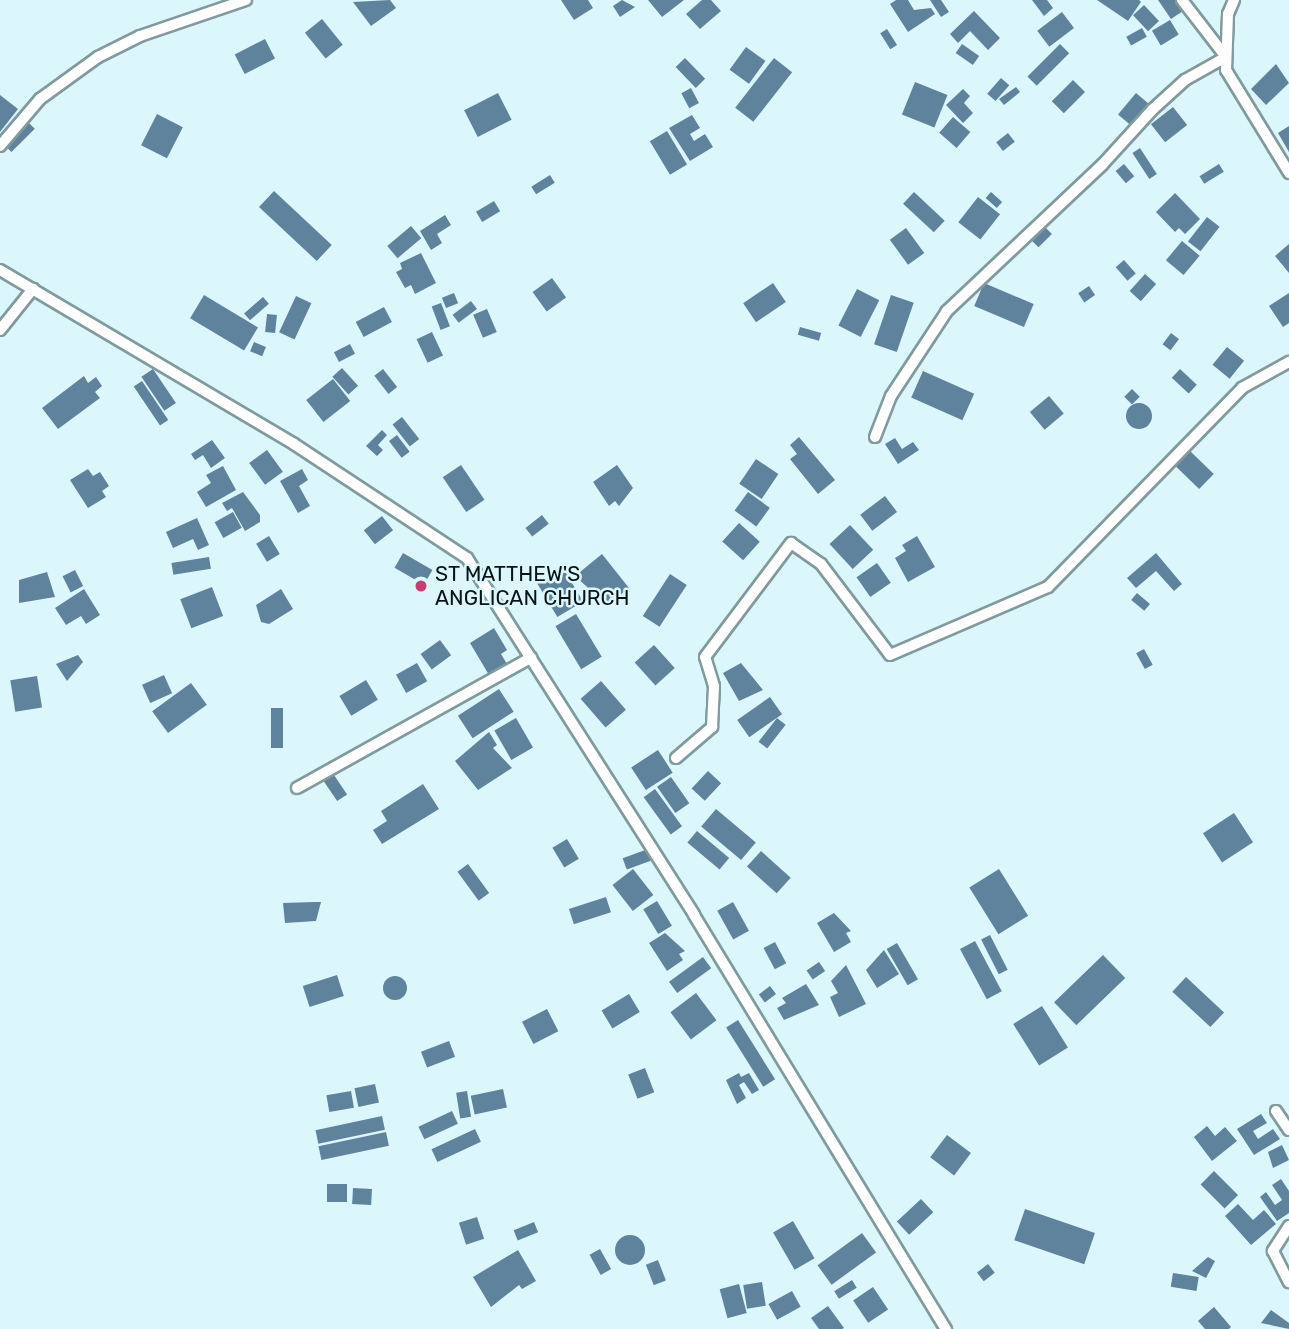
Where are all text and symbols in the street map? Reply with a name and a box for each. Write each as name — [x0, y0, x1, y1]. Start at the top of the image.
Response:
place label: ST MATTHEW'S ANGLICAN CHURCH — [435, 561, 630, 611]
marker: ST MATTHEW'S ANGLICAN CHURCH — [413, 578, 429, 594]

